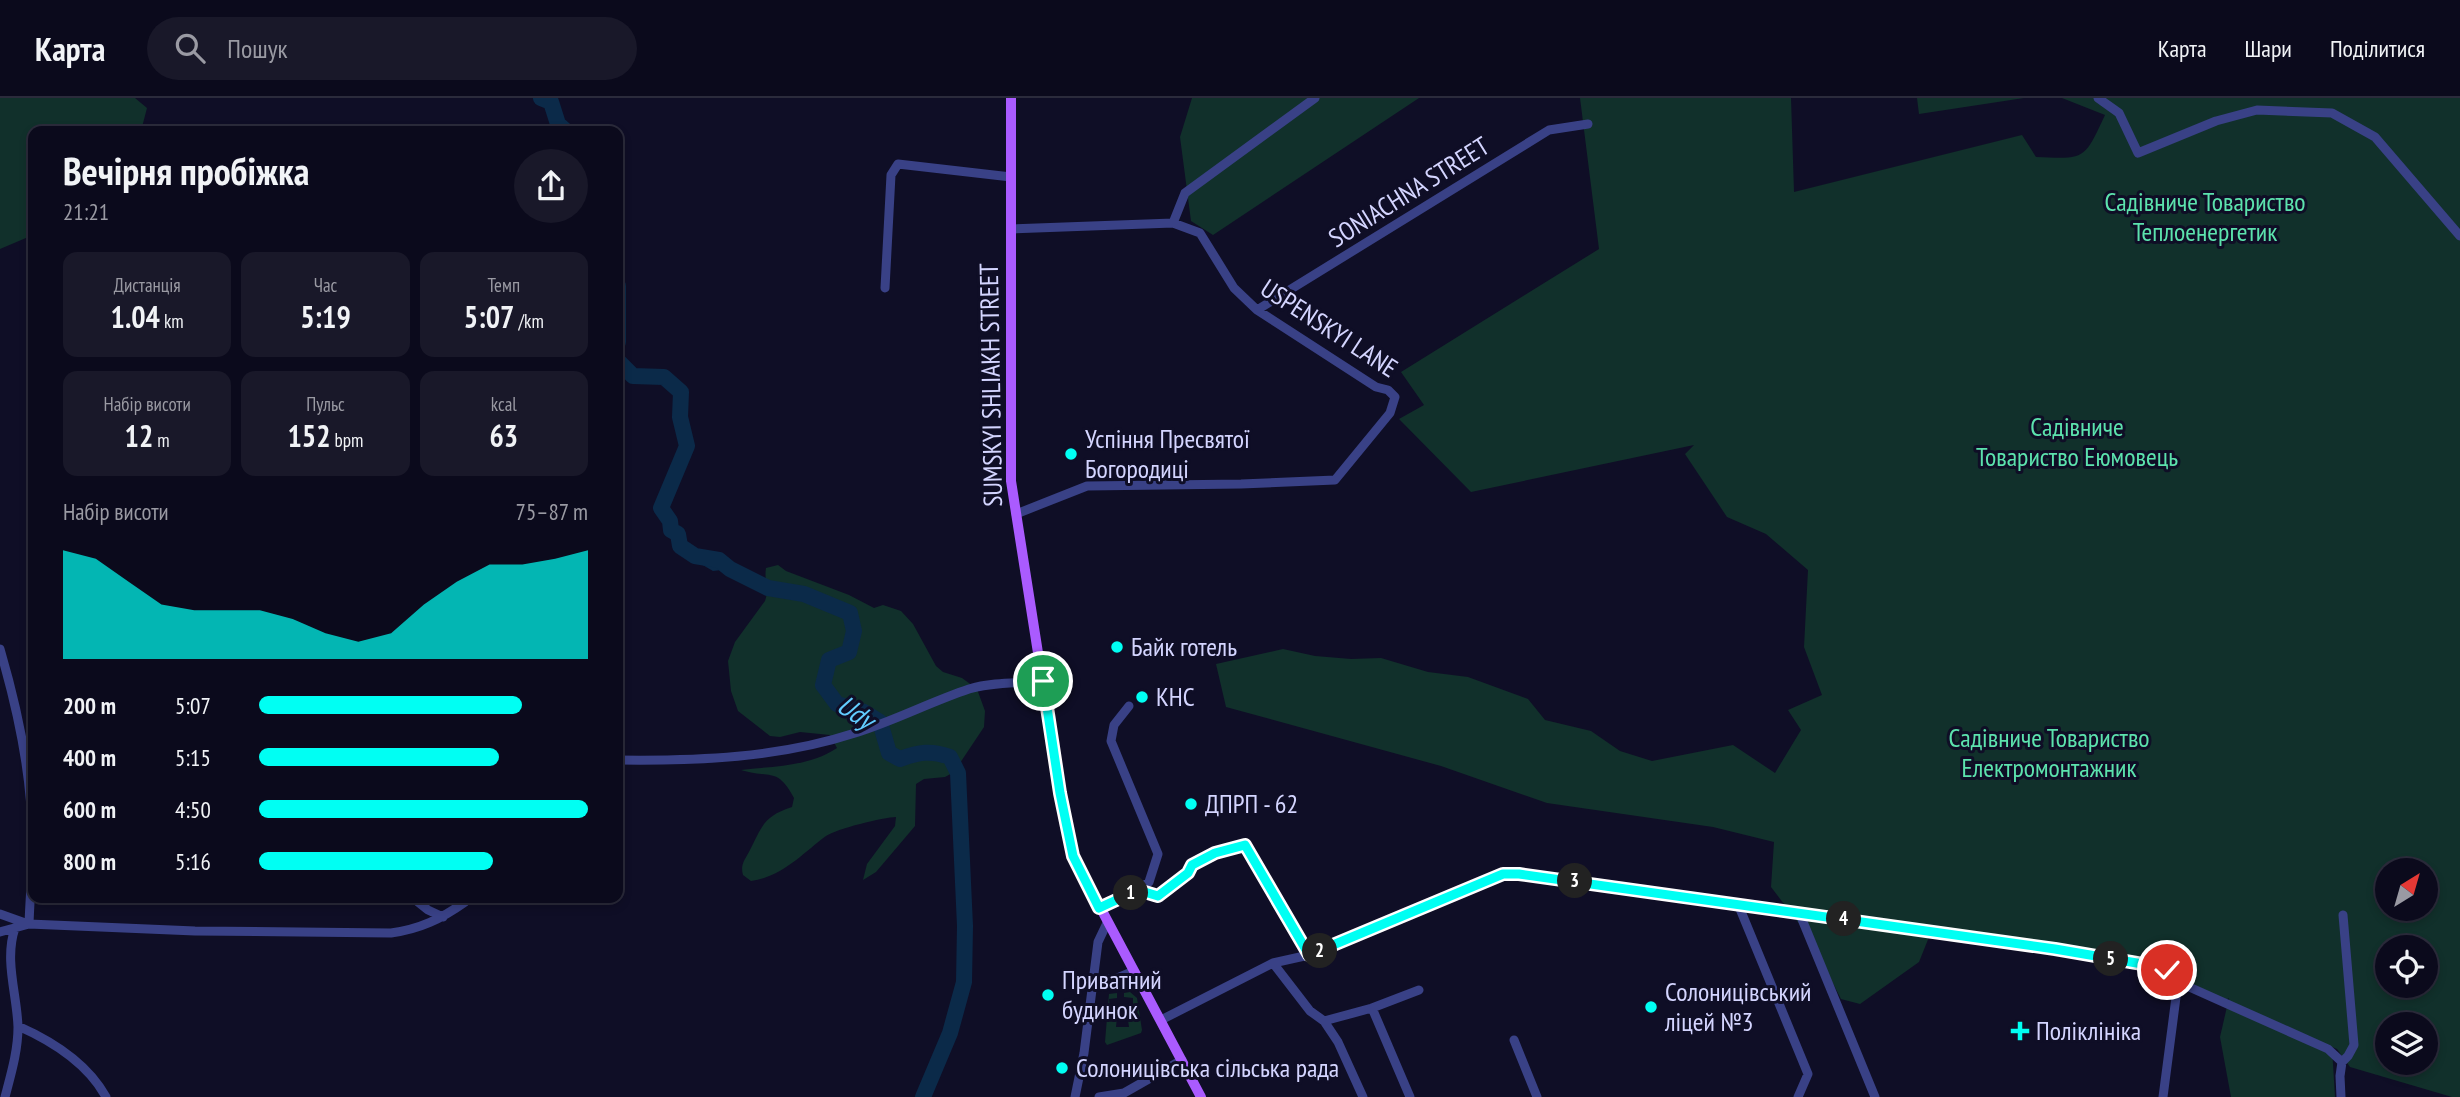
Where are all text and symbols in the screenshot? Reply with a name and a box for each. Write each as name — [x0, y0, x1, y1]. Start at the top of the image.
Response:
search box — [147, 17, 637, 80]
text: Карта — [35, 27, 105, 70]
icon: search — [171, 29, 209, 67]
text: Пошук — [227, 32, 288, 65]
text: Карта — [2158, 33, 2207, 64]
text: Шари — [2245, 33, 2292, 64]
text: Поділитися — [2330, 33, 2425, 64]
street label: SONIACHNA STREET — [1322, 129, 1495, 254]
text: Вечірня пробіжка — [63, 146, 309, 195]
button: share — [514, 149, 588, 223]
park label: Садівниче Товариство Теплоенергетик — [2104, 185, 2306, 248]
text: 21:21 — [63, 197, 109, 226]
street label: SUMSKYI SHLIAKH STREET — [972, 263, 1009, 507]
street label: USPENSKYI LANE — [1255, 271, 1404, 384]
text: Дистанція — [114, 273, 181, 297]
text: Час — [314, 273, 337, 297]
text: Темп — [488, 273, 520, 297]
text: 1.04 — [111, 297, 160, 336]
text: 5:19 — [300, 297, 351, 336]
text: 5:07 — [464, 297, 514, 336]
text: km — [160, 309, 184, 333]
text: /km — [514, 309, 544, 333]
text: Набір висоти — [104, 392, 191, 416]
text: Пульс — [306, 392, 345, 416]
text: kcal — [491, 392, 517, 416]
park label: Садівниче Товариство Еюмовець — [1976, 410, 2178, 473]
text: 12 — [125, 416, 153, 455]
text: 152 — [288, 416, 331, 455]
text: 63 — [489, 416, 518, 455]
place label: Успіння Пресвятої Богородиці — [1085, 422, 1250, 485]
text: m — [153, 428, 170, 452]
text: bpm — [331, 428, 363, 452]
marker: Успіння Пресвятої Богородиці — [1063, 446, 1079, 462]
text: Набір висоти — [63, 497, 169, 526]
text: 75–87 m — [516, 497, 588, 526]
place label: Байк готель — [1131, 630, 1237, 663]
marker: Байк готель — [1109, 639, 1125, 655]
pin — [1013, 651, 1073, 711]
icon: arrive — [1024, 662, 1062, 700]
place label: КНС — [1156, 680, 1195, 713]
water label: Udy — [830, 686, 885, 739]
marker: КНС — [1134, 689, 1150, 705]
text: 200 m — [63, 691, 116, 720]
text: 5:07 — [175, 691, 211, 720]
park label: Садівниче Товариство Електромонтажник — [1948, 721, 2150, 784]
text: 400 m — [63, 743, 116, 772]
text: 5:15 — [175, 743, 211, 772]
place label: ДПРП - 62 — [1205, 787, 1298, 820]
text: 600 m — [63, 795, 116, 824]
text: 4:50 — [175, 795, 211, 824]
marker: ДПРП - 62 — [1183, 796, 1199, 812]
text: 800 m — [63, 847, 116, 876]
text: 5:16 — [175, 847, 211, 876]
north arrow — [2375, 858, 2438, 920]
map controls — [2375, 858, 2438, 1075]
pin: 3 — [1558, 864, 1592, 898]
text: 3 — [1570, 868, 1579, 892]
pin: 1 — [1114, 876, 1148, 910]
text: 1 — [1126, 880, 1135, 904]
pin: 4 — [1826, 902, 1862, 936]
text: 4 — [1839, 906, 1848, 930]
pin: 2 — [1302, 934, 1338, 968]
button: locate — [2375, 935, 2438, 998]
text: 2 — [1315, 938, 1324, 962]
pin — [2137, 940, 2197, 1000]
pin: 5 — [2094, 942, 2128, 976]
text: 5 — [2106, 946, 2115, 970]
icon: check — [2148, 951, 2186, 989]
place label: Приватний будинок — [1062, 963, 1162, 1026]
place label: Солоницівський ліцей №3 — [1664, 975, 1811, 1038]
marker: Приватний будинок — [1040, 987, 1056, 1003]
marker: Солоницівський ліцей №3 — [1643, 999, 1659, 1015]
button: layers — [2375, 1012, 2438, 1075]
place label: Поліклініка — [2036, 1014, 2141, 1047]
marker: Поліклініка — [2010, 1021, 2030, 1041]
place label: Солоницівська сільська рада — [1076, 1051, 1339, 1084]
marker: Солоницівська сільська рада — [1054, 1060, 1070, 1076]

